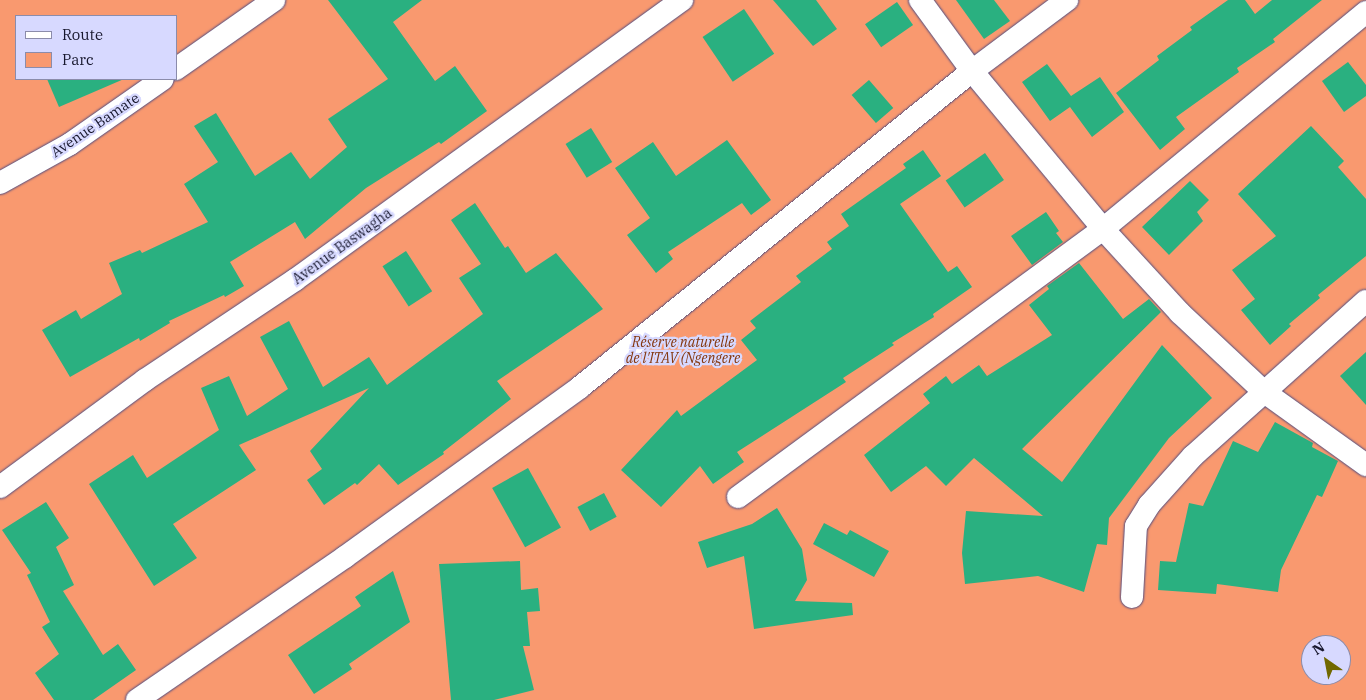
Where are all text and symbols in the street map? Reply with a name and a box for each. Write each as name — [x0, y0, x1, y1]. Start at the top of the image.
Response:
legend — [15, 15, 178, 80]
text: Route — [62, 25, 103, 44]
text: Parc — [62, 50, 94, 69]
street label: Avenue Bamate — [48, 89, 142, 161]
street label: Avenue Baswagha — [289, 204, 395, 288]
park label: Réserve naturelle de l'ITAV (Ngengere — [626, 334, 740, 367]
north arrow — [1301, 635, 1351, 685]
text: N — [1309, 638, 1328, 659]

